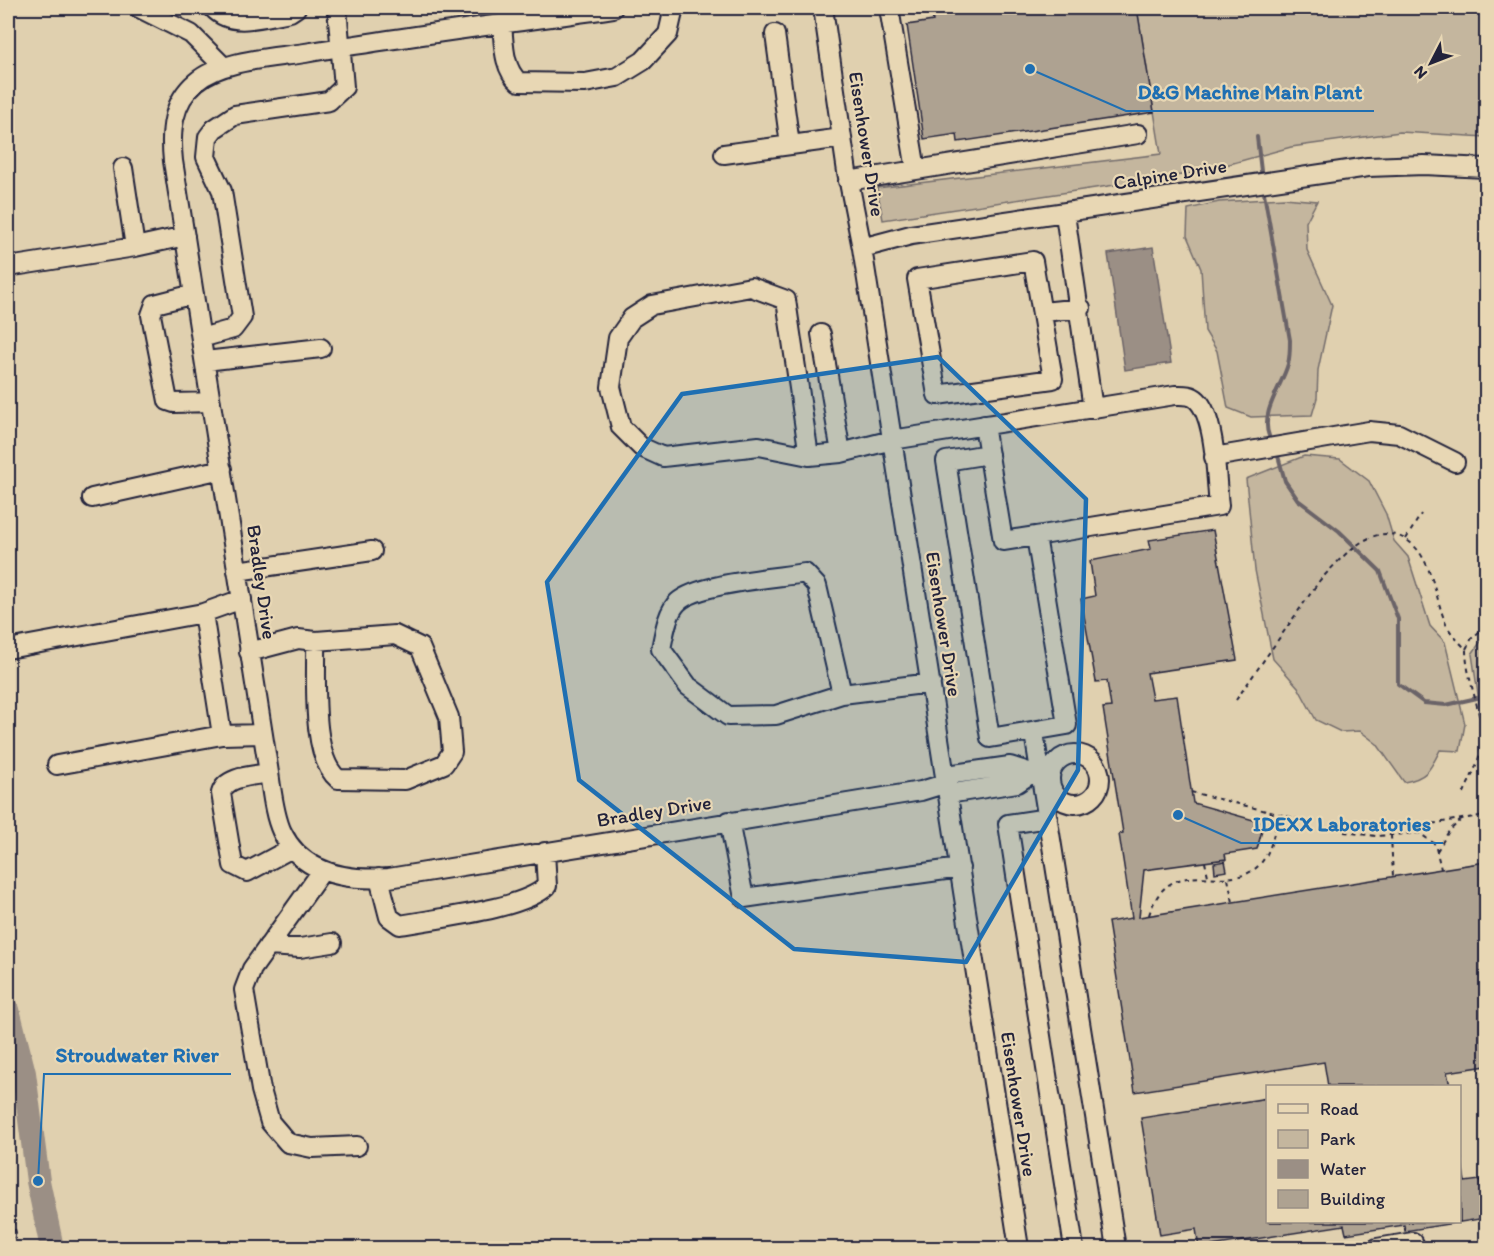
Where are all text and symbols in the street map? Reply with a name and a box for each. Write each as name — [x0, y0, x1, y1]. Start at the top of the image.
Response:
north arrow — [1401, 33, 1461, 93]
text: N — [1410, 62, 1431, 83]
street label: Eisenhower Drive — [844, 70, 890, 218]
callout: D&G Machine Main Plant — [1126, 72, 1374, 111]
text: D&G Machine Main Plant — [1138, 79, 1362, 104]
street label: Calpine Drive — [1112, 153, 1228, 195]
street label: Bradley Drive — [242, 523, 282, 641]
street label: Eisenhower Drive — [921, 550, 967, 698]
street label: Bradley Drive — [595, 790, 713, 832]
callout: IDEXX Laboratories — [1241, 804, 1443, 843]
text: IDEXX Laboratories — [1253, 811, 1431, 836]
street label: Eisenhower Drive — [996, 1030, 1042, 1178]
callout: Stroudwater River — [44, 1035, 231, 1074]
text: Stroudwater River — [55, 1042, 220, 1067]
legend — [1266, 1085, 1461, 1223]
text: Road — [1320, 1098, 1359, 1120]
text: Park — [1320, 1128, 1355, 1150]
text: Water — [1320, 1158, 1366, 1180]
text: Building — [1320, 1188, 1386, 1210]

